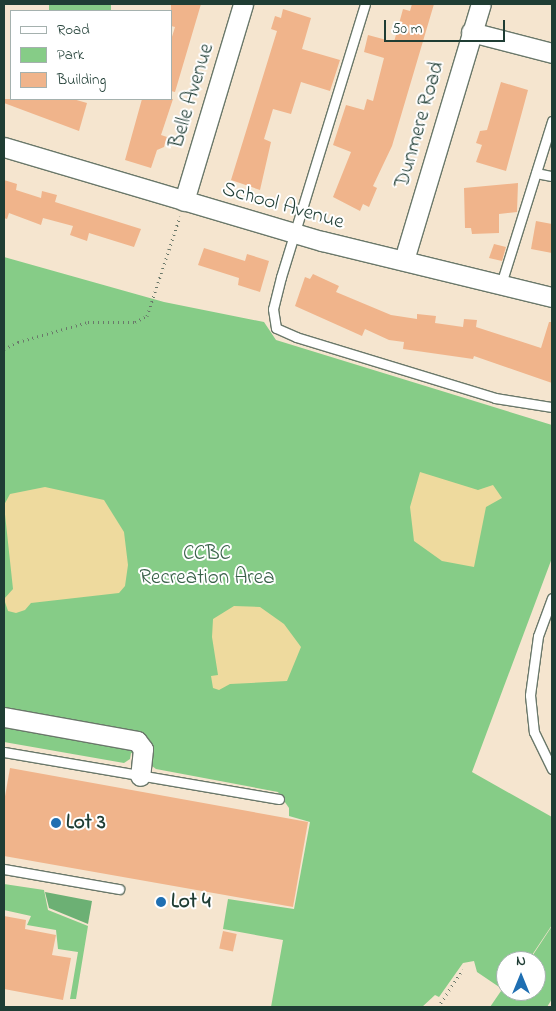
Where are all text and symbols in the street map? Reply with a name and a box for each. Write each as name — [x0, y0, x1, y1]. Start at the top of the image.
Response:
legend — [10, 10, 172, 100]
scale bar — [386, 10, 507, 42]
text: 50 m — [392, 18, 422, 40]
text: Road — [57, 19, 90, 41]
street label: Belle Avenue — [164, 41, 220, 151]
text: Park — [57, 44, 84, 66]
street label: Dunmere Road — [390, 59, 450, 191]
text: Building — [57, 69, 106, 91]
street label: School Avenue — [219, 177, 347, 235]
park label: CCBC Recreation Area — [139, 541, 275, 591]
place label: Lot 3 — [66, 810, 106, 836]
marker: Lot 3 — [50, 817, 62, 829]
place label: Lot 4 — [171, 889, 211, 915]
marker: Lot 4 — [155, 896, 167, 908]
north arrow — [496, 951, 546, 1001]
text: N — [516, 951, 526, 972]

